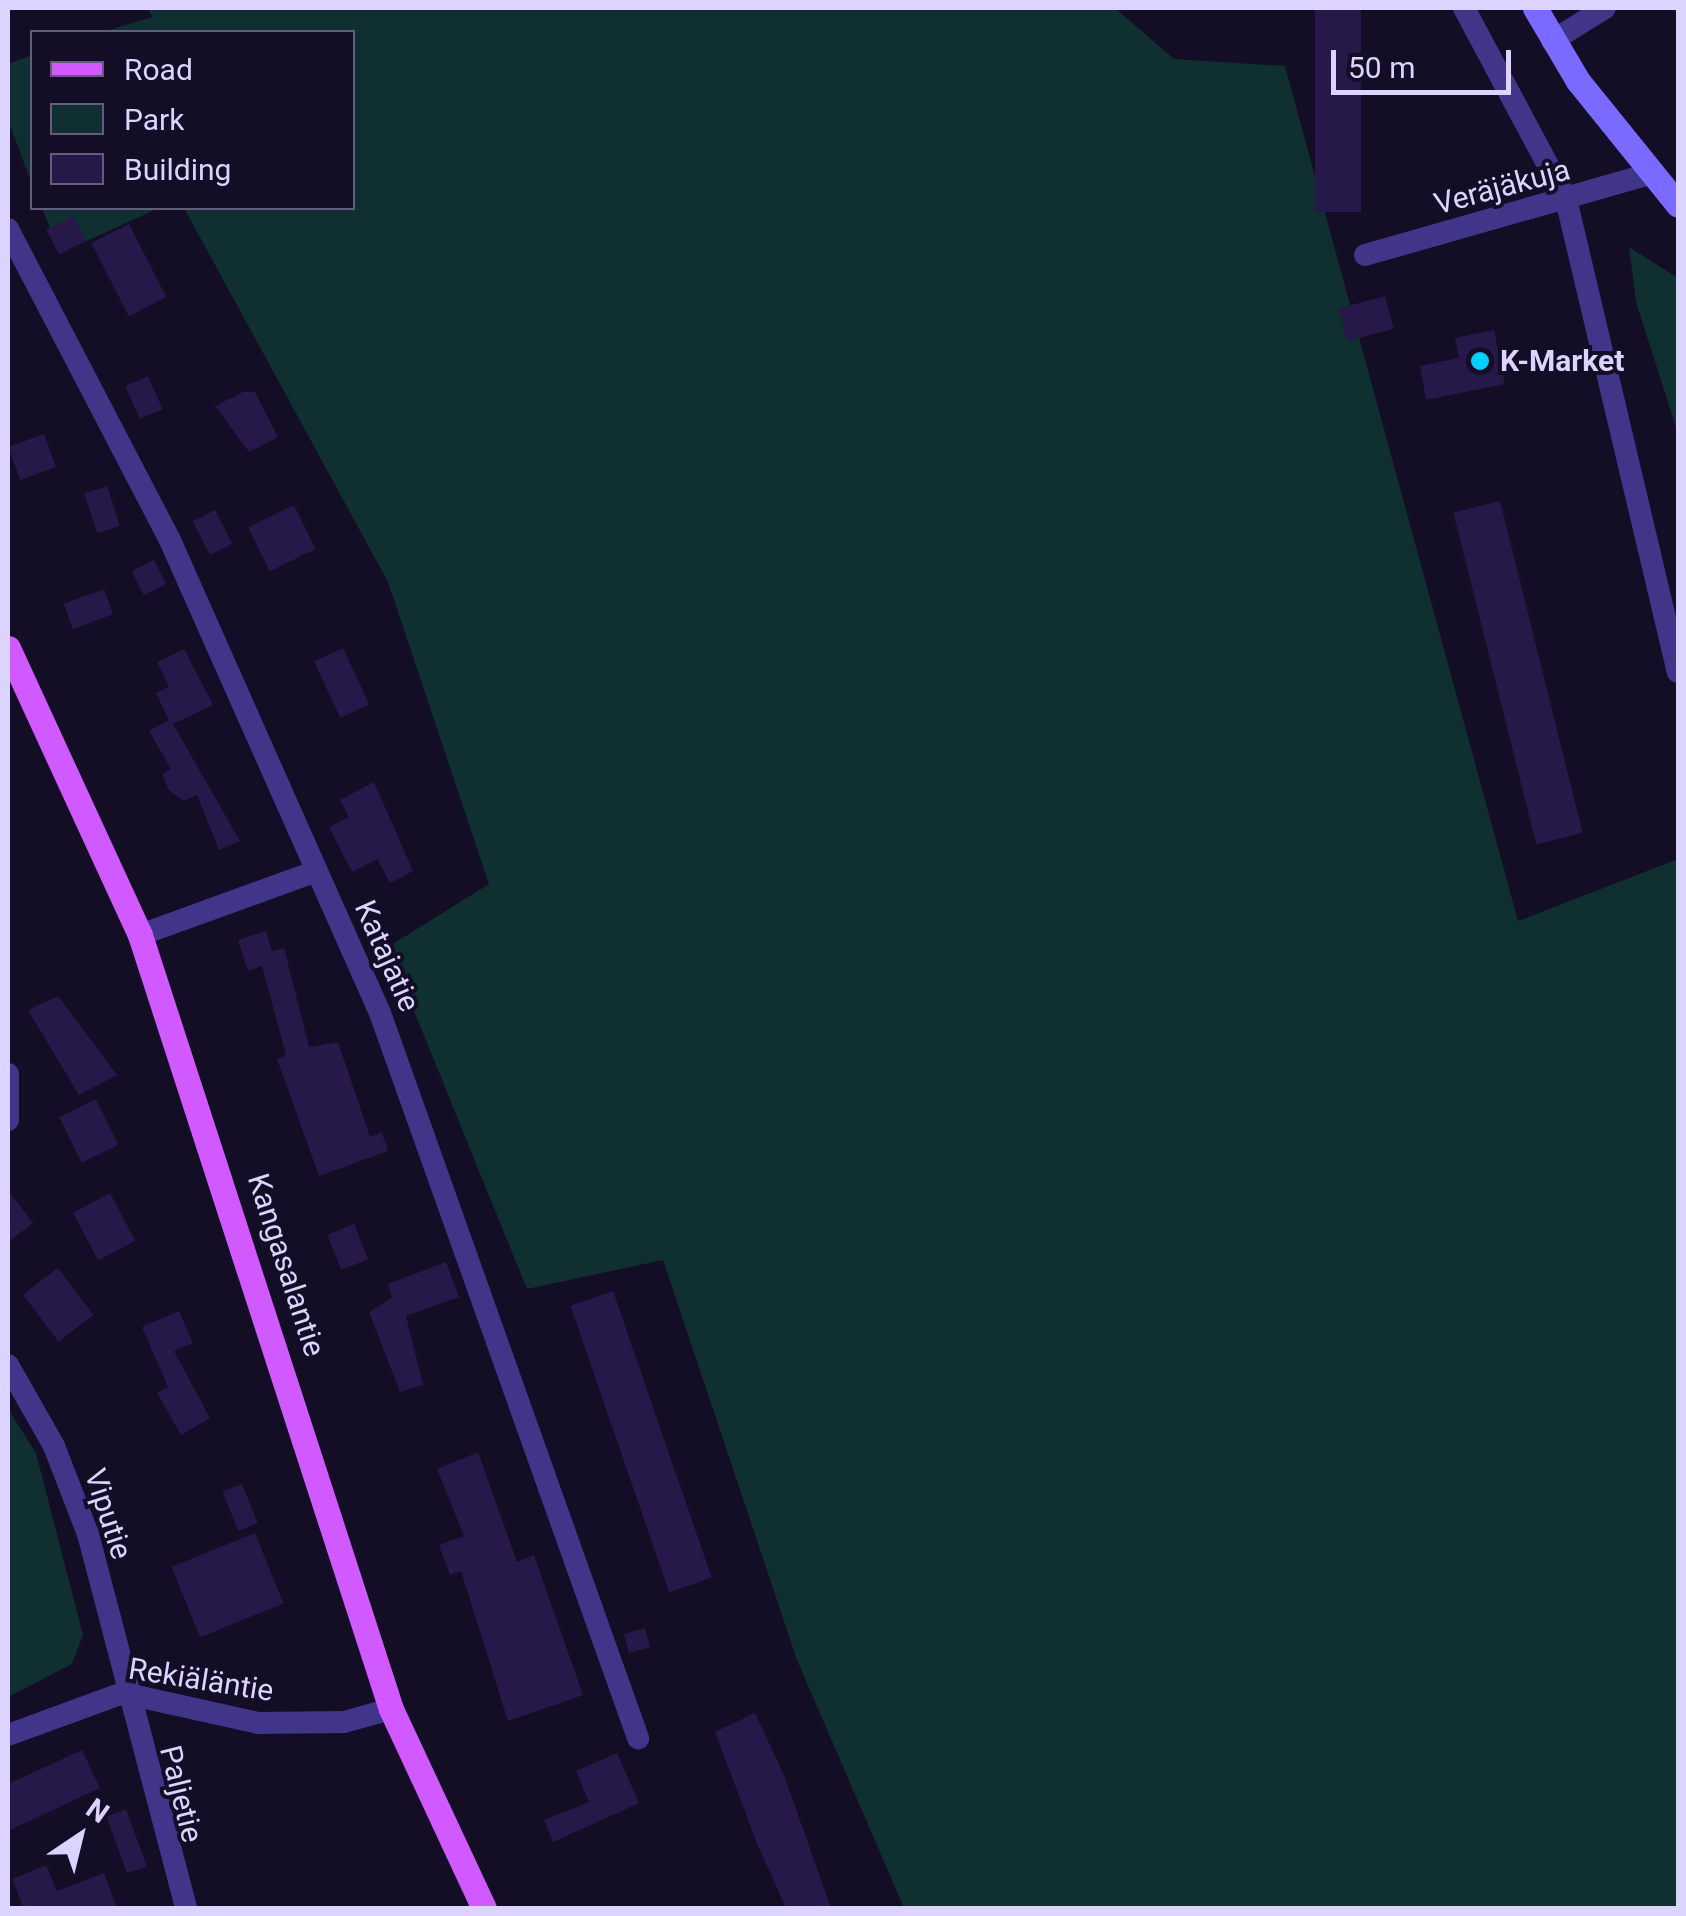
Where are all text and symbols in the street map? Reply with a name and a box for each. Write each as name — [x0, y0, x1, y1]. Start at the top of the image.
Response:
legend — [30, 30, 355, 210]
scale bar — [1336, 30, 1516, 92]
text: 50 m — [1348, 50, 1415, 85]
text: Road — [124, 52, 193, 87]
text: Park — [124, 102, 184, 137]
text: Building — [124, 152, 231, 187]
street label: Veräjäkuja — [1430, 152, 1574, 222]
place label: K-Market — [1500, 343, 1624, 379]
marker: K-Market — [1469, 350, 1491, 372]
street label: Katajatie — [347, 895, 427, 1017]
street label: Kangasalantie — [240, 1169, 332, 1361]
street label: Viputie — [77, 1464, 139, 1564]
street label: Rekiäläntie — [126, 1651, 276, 1709]
street label: Paljetie — [152, 1742, 210, 1846]
north arrow — [30, 1786, 130, 1886]
text: N — [80, 1792, 115, 1830]

